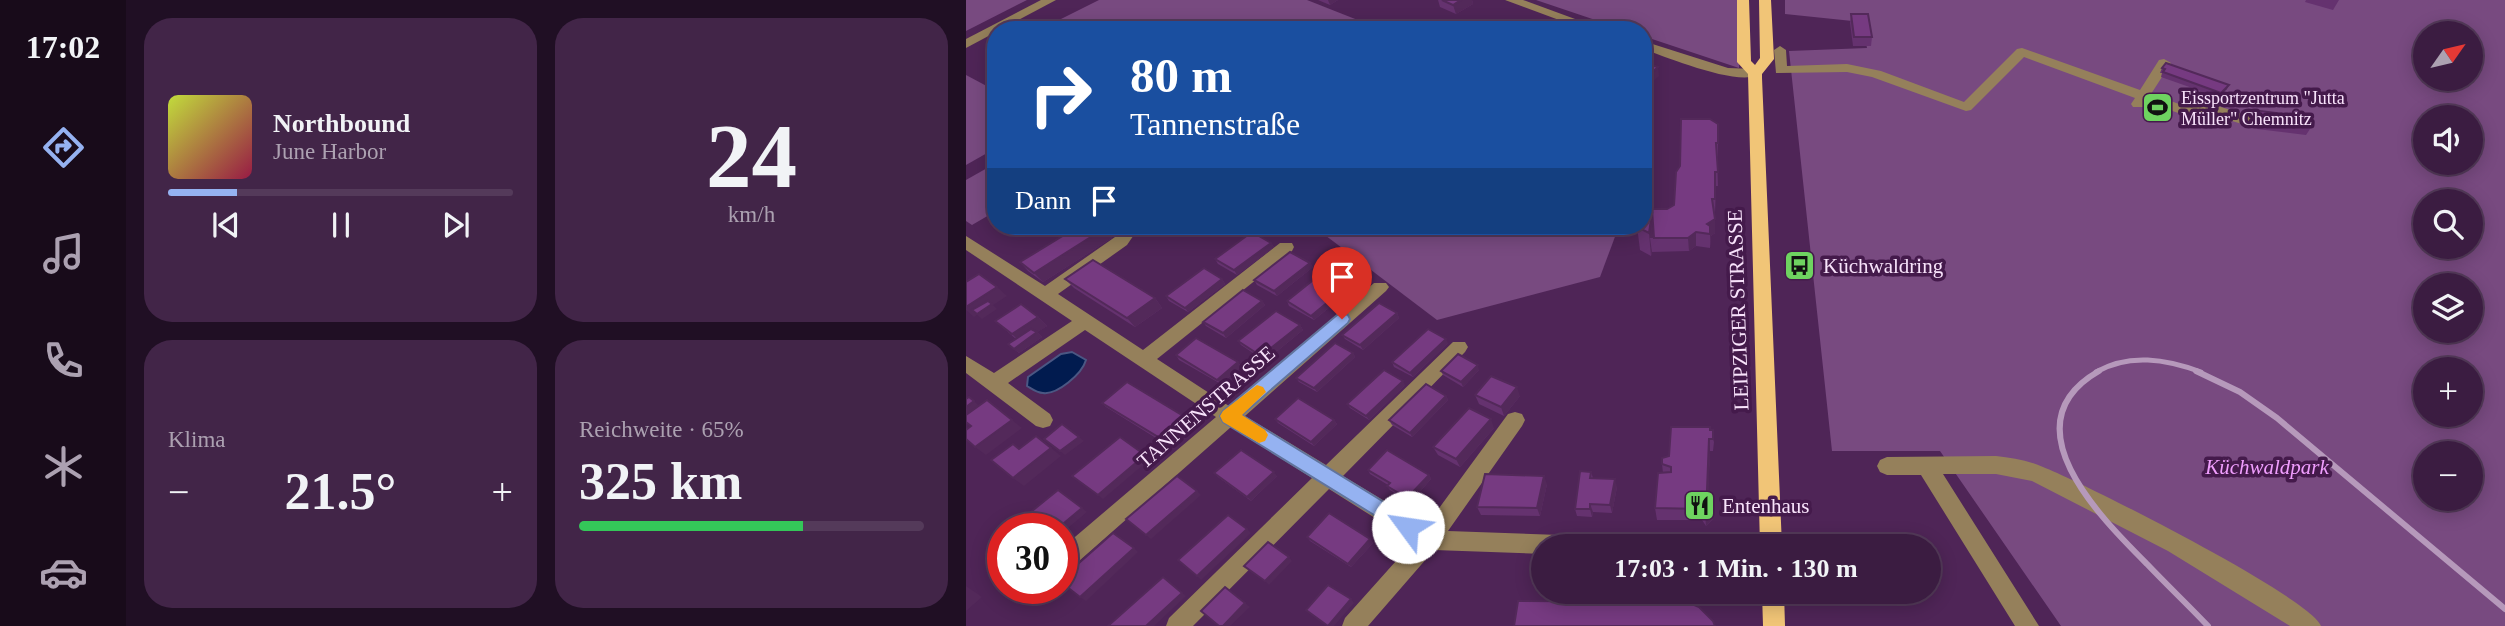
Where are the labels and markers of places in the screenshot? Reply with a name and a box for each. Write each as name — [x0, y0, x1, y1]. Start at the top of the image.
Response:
place label: Eissportzentrum "Jutta Müller" Chemnitz — [2181, 88, 2345, 129]
sports icon: Eissportzentrum "Jutta Müller" Chemnitz — [2141, 91, 2175, 125]
pin — [1312, 247, 1372, 319]
bus stop icon: Küchwaldring — [1783, 249, 1817, 283]
place label: Küchwaldring — [1823, 254, 1944, 278]
restaurant icon: Entenhaus — [1682, 489, 1716, 523]
place label: Entenhaus — [1722, 494, 1809, 518]

